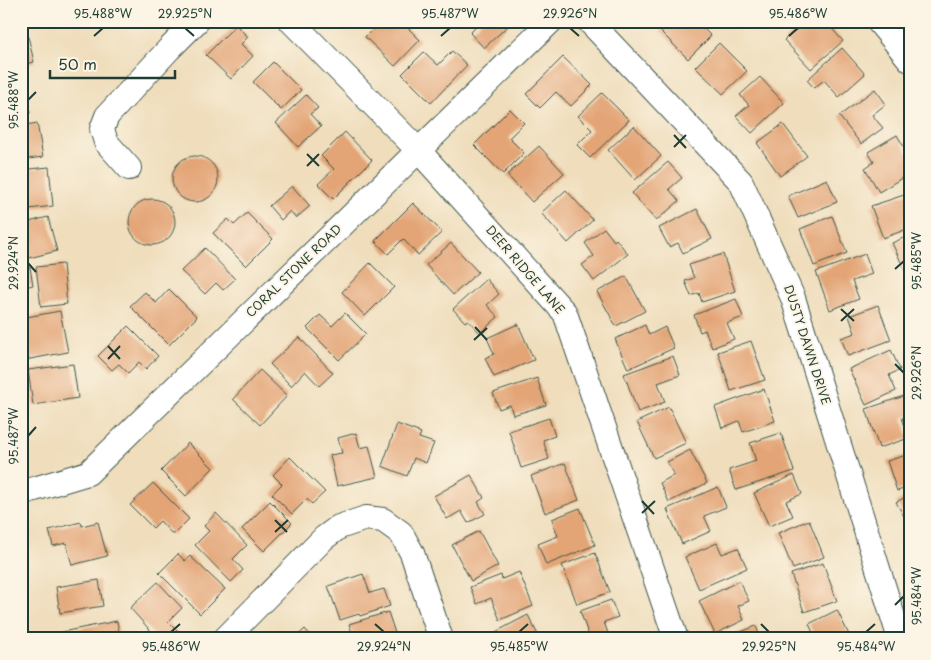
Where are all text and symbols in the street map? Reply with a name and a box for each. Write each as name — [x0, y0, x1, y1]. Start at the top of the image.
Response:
text: 95.488°W — [74, 4, 133, 22]
text: 29.925°N — [158, 4, 212, 22]
text: 95.487°W — [421, 4, 479, 22]
text: 29.926°N — [543, 4, 597, 22]
text: 95.486°W — [769, 4, 828, 22]
scale bar — [50, 48, 175, 80]
text: 50 m — [58, 52, 97, 75]
text: 95.488°W — [4, 70, 22, 129]
street label: CORAL STONE ROAD — [241, 220, 345, 321]
street label: DEER RIDGE LANE — [482, 221, 570, 318]
text: 95.485°W — [907, 231, 925, 290]
text: 29.924°N — [4, 236, 22, 290]
street label: DUSTY DAWN DRIVE — [780, 282, 836, 407]
text: 29.926°N — [907, 346, 925, 400]
text: 95.487°W — [4, 407, 22, 465]
text: 95.484°W — [907, 566, 925, 625]
text: 95.486°W — [142, 637, 201, 655]
text: 29.924°N — [357, 637, 411, 655]
text: 95.485°W — [490, 637, 549, 655]
text: 29.925°N — [742, 637, 796, 655]
text: 95.484°W — [837, 637, 896, 655]

